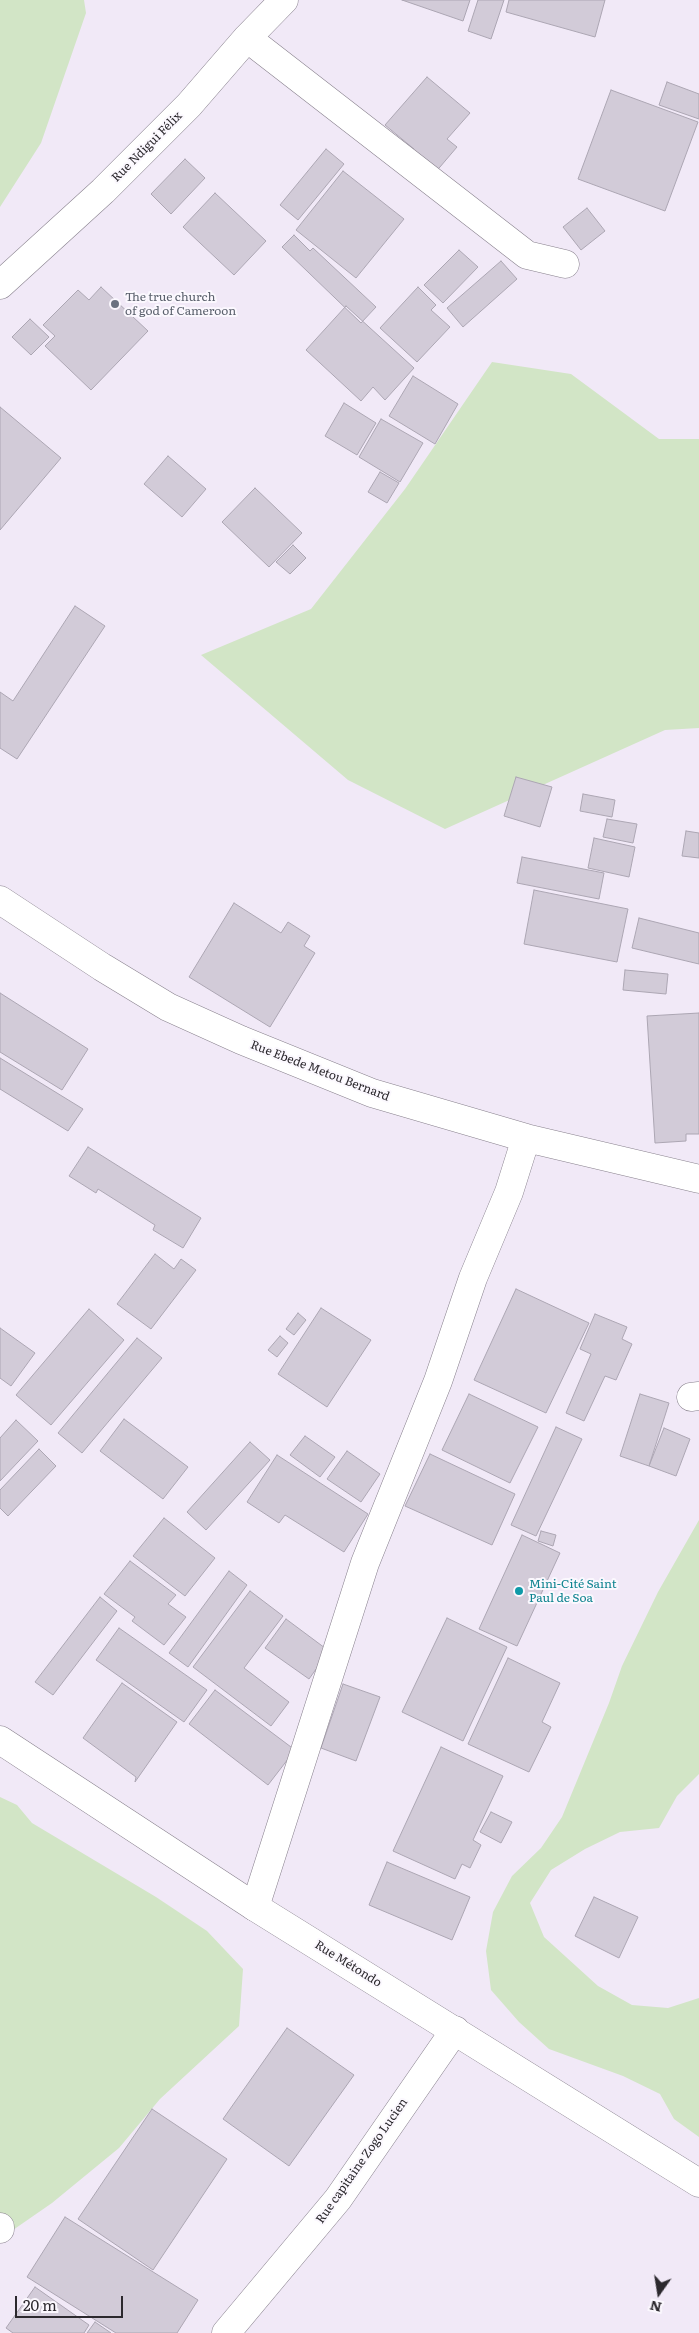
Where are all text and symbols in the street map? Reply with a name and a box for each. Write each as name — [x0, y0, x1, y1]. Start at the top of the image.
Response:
street label: Rue Ndigui Félix — [109, 109, 185, 185]
place label: The true church of god of Cameroon — [125, 290, 236, 318]
marker: The true church of god of Cameroon — [109, 298, 121, 310]
street label: Rue Ebede Metou Bernard — [248, 1038, 392, 1104]
place label: Mini-Cité Saint Paul de Soa — [529, 1577, 617, 1605]
marker: Mini-Cité Saint Paul de Soa — [513, 1585, 525, 1597]
street label: Rue Métondo — [312, 1938, 384, 1990]
street label: Rue capitaine Zogo Lucien — [313, 2096, 411, 2226]
north arrow — [634, 2268, 684, 2318]
scale bar — [18, 2286, 125, 2318]
text: 20 m — [23, 2293, 57, 2316]
text: N — [648, 2297, 664, 2319]

